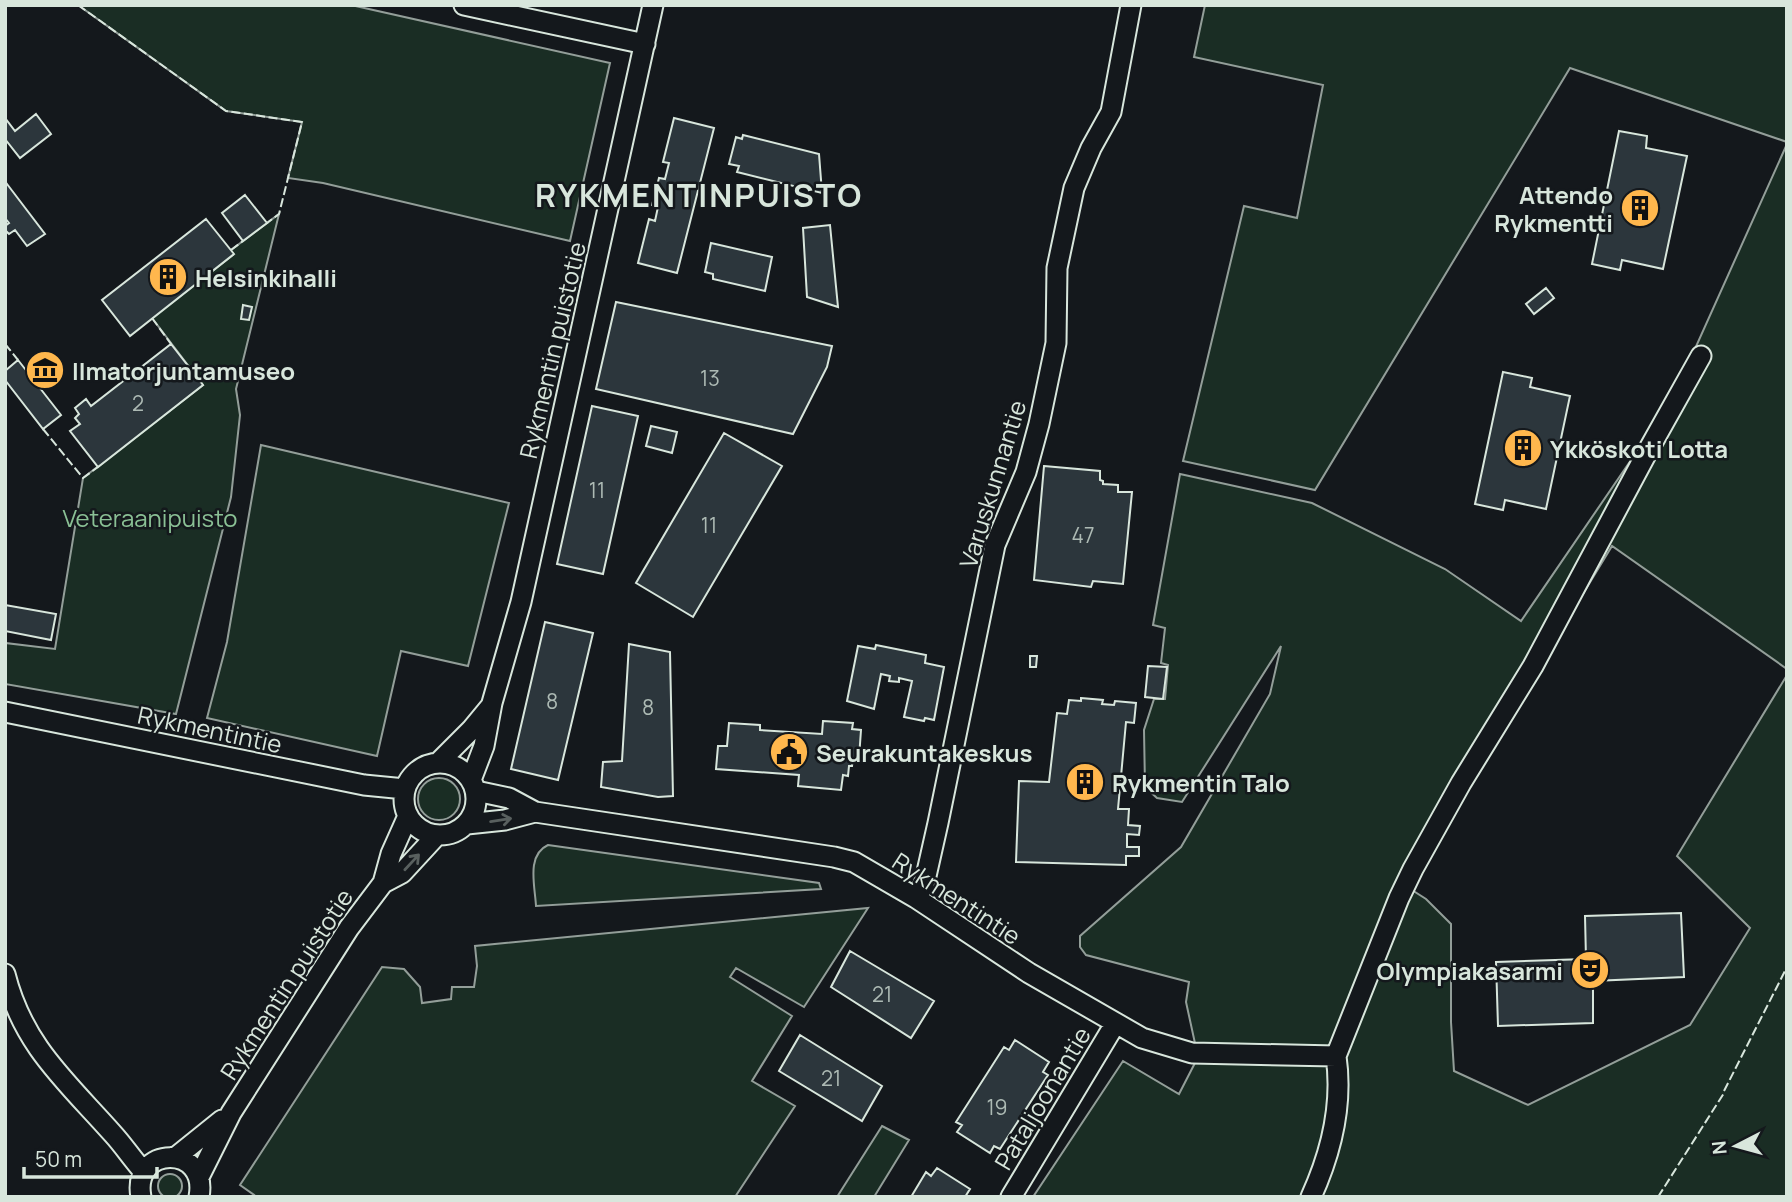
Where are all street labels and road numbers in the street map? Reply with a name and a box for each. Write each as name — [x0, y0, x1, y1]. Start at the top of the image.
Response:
street label: Rykmentin puistotie — [511, 238, 593, 462]
street label: Varuskunnantie — [951, 396, 1033, 572]
street label: Rykmentintie — [135, 698, 285, 760]
street label: Rykmentintie — [887, 844, 1027, 952]
street label: Rykmentin puistotie — [212, 882, 360, 1086]
street label: Pataljoonantie — [986, 1020, 1098, 1176]

